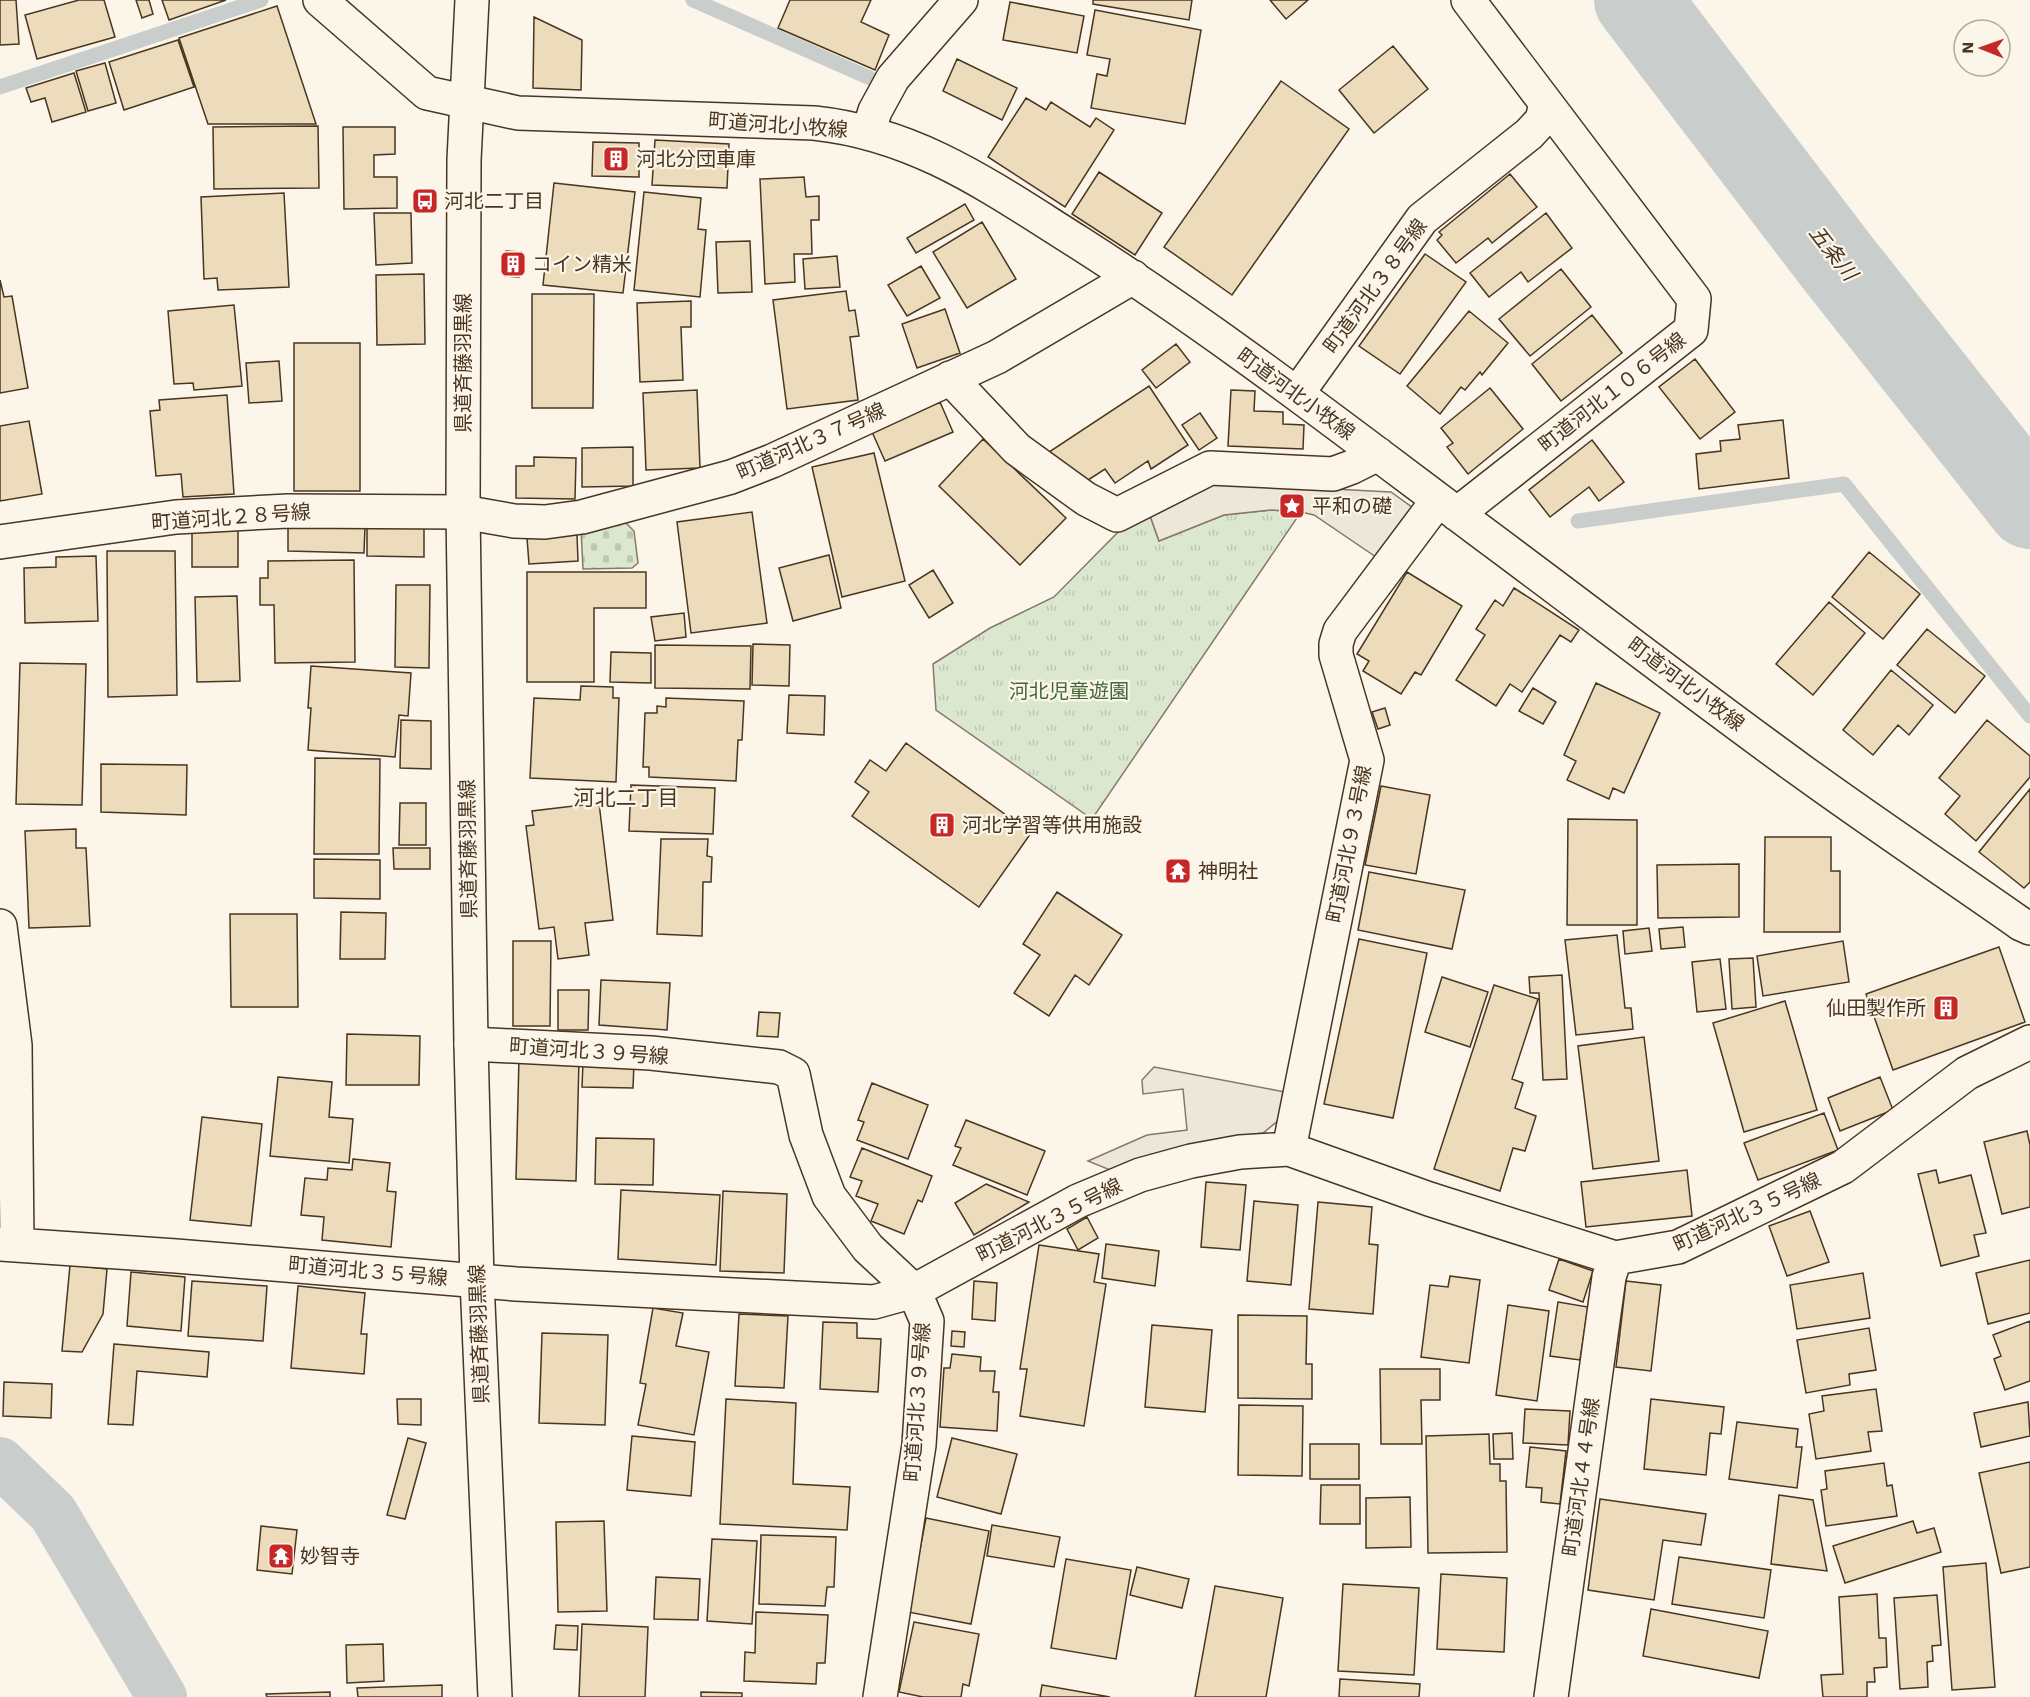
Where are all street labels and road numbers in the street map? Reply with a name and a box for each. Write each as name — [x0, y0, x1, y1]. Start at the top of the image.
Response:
street label: 町道河北小牧線 — [707, 108, 849, 142]
street label: 町道河北３８号線 — [1318, 214, 1432, 358]
street label: 県道斉藤羽黒線 — [451, 293, 475, 433]
street label: 町道河北１０６号線 — [1534, 327, 1690, 457]
street label: 町道河北小牧線 — [1232, 343, 1360, 445]
street label: 町道河北３７号線 — [733, 397, 889, 485]
street label: 町道河北２８号線 — [150, 499, 312, 535]
street label: 町道河北小牧線 — [1623, 632, 1749, 736]
street label: 町道河北９３号線 — [1322, 763, 1376, 925]
street label: 県道斉藤羽黒線 — [455, 779, 481, 919]
street label: 町道河北３９号線 — [508, 1033, 670, 1069]
street label: 町道河北３５号線 — [1669, 1167, 1825, 1257]
street label: 町道河北３５号線 — [972, 1173, 1126, 1267]
street label: 町道河北３５号線 — [287, 1252, 449, 1290]
street label: 県道斉藤羽黒線 — [465, 1264, 493, 1404]
street label: 町道河北３９号線 — [899, 1321, 935, 1483]
street label: 町道河北４４号線 — [1558, 1396, 1604, 1558]

